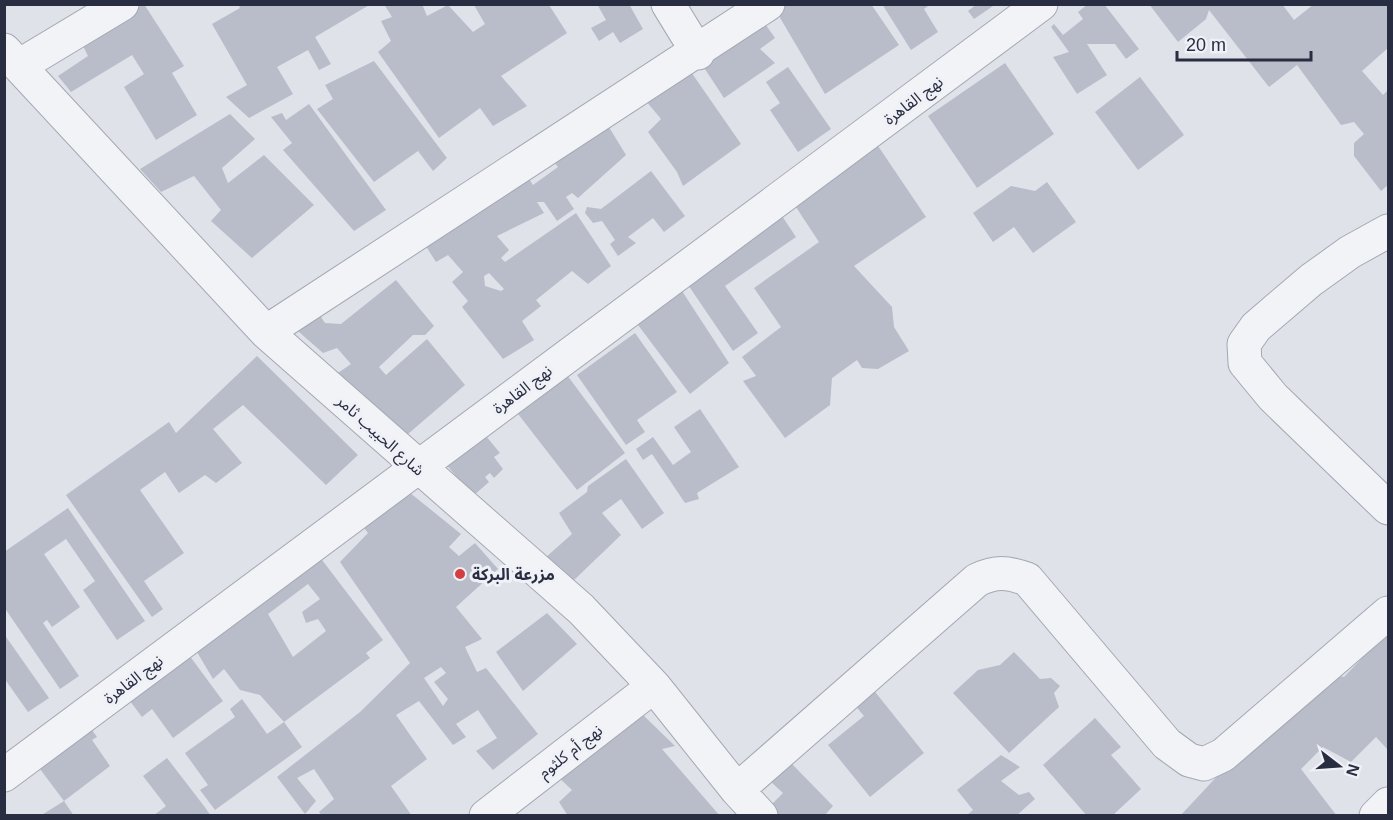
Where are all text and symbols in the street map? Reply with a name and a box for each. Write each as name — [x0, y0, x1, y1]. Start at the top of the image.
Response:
scale bar — [1177, 24, 1310, 62]
text: 20 m — [1186, 35, 1226, 55]
street label: نهج القاهرة — [881, 73, 948, 131]
street label: نهج القاهرة — [490, 362, 557, 420]
street label: شارع الحبيب ثامر — [330, 391, 428, 482]
place label: مزرعة البركة — [472, 566, 555, 584]
marker: مزرعة البركة — [453, 567, 467, 581]
street label: نهج القاهرة — [101, 652, 168, 710]
street label: نهج أم كلثوم — [535, 721, 608, 785]
north arrow — [1309, 736, 1369, 796]
text: N — [1343, 762, 1363, 778]

